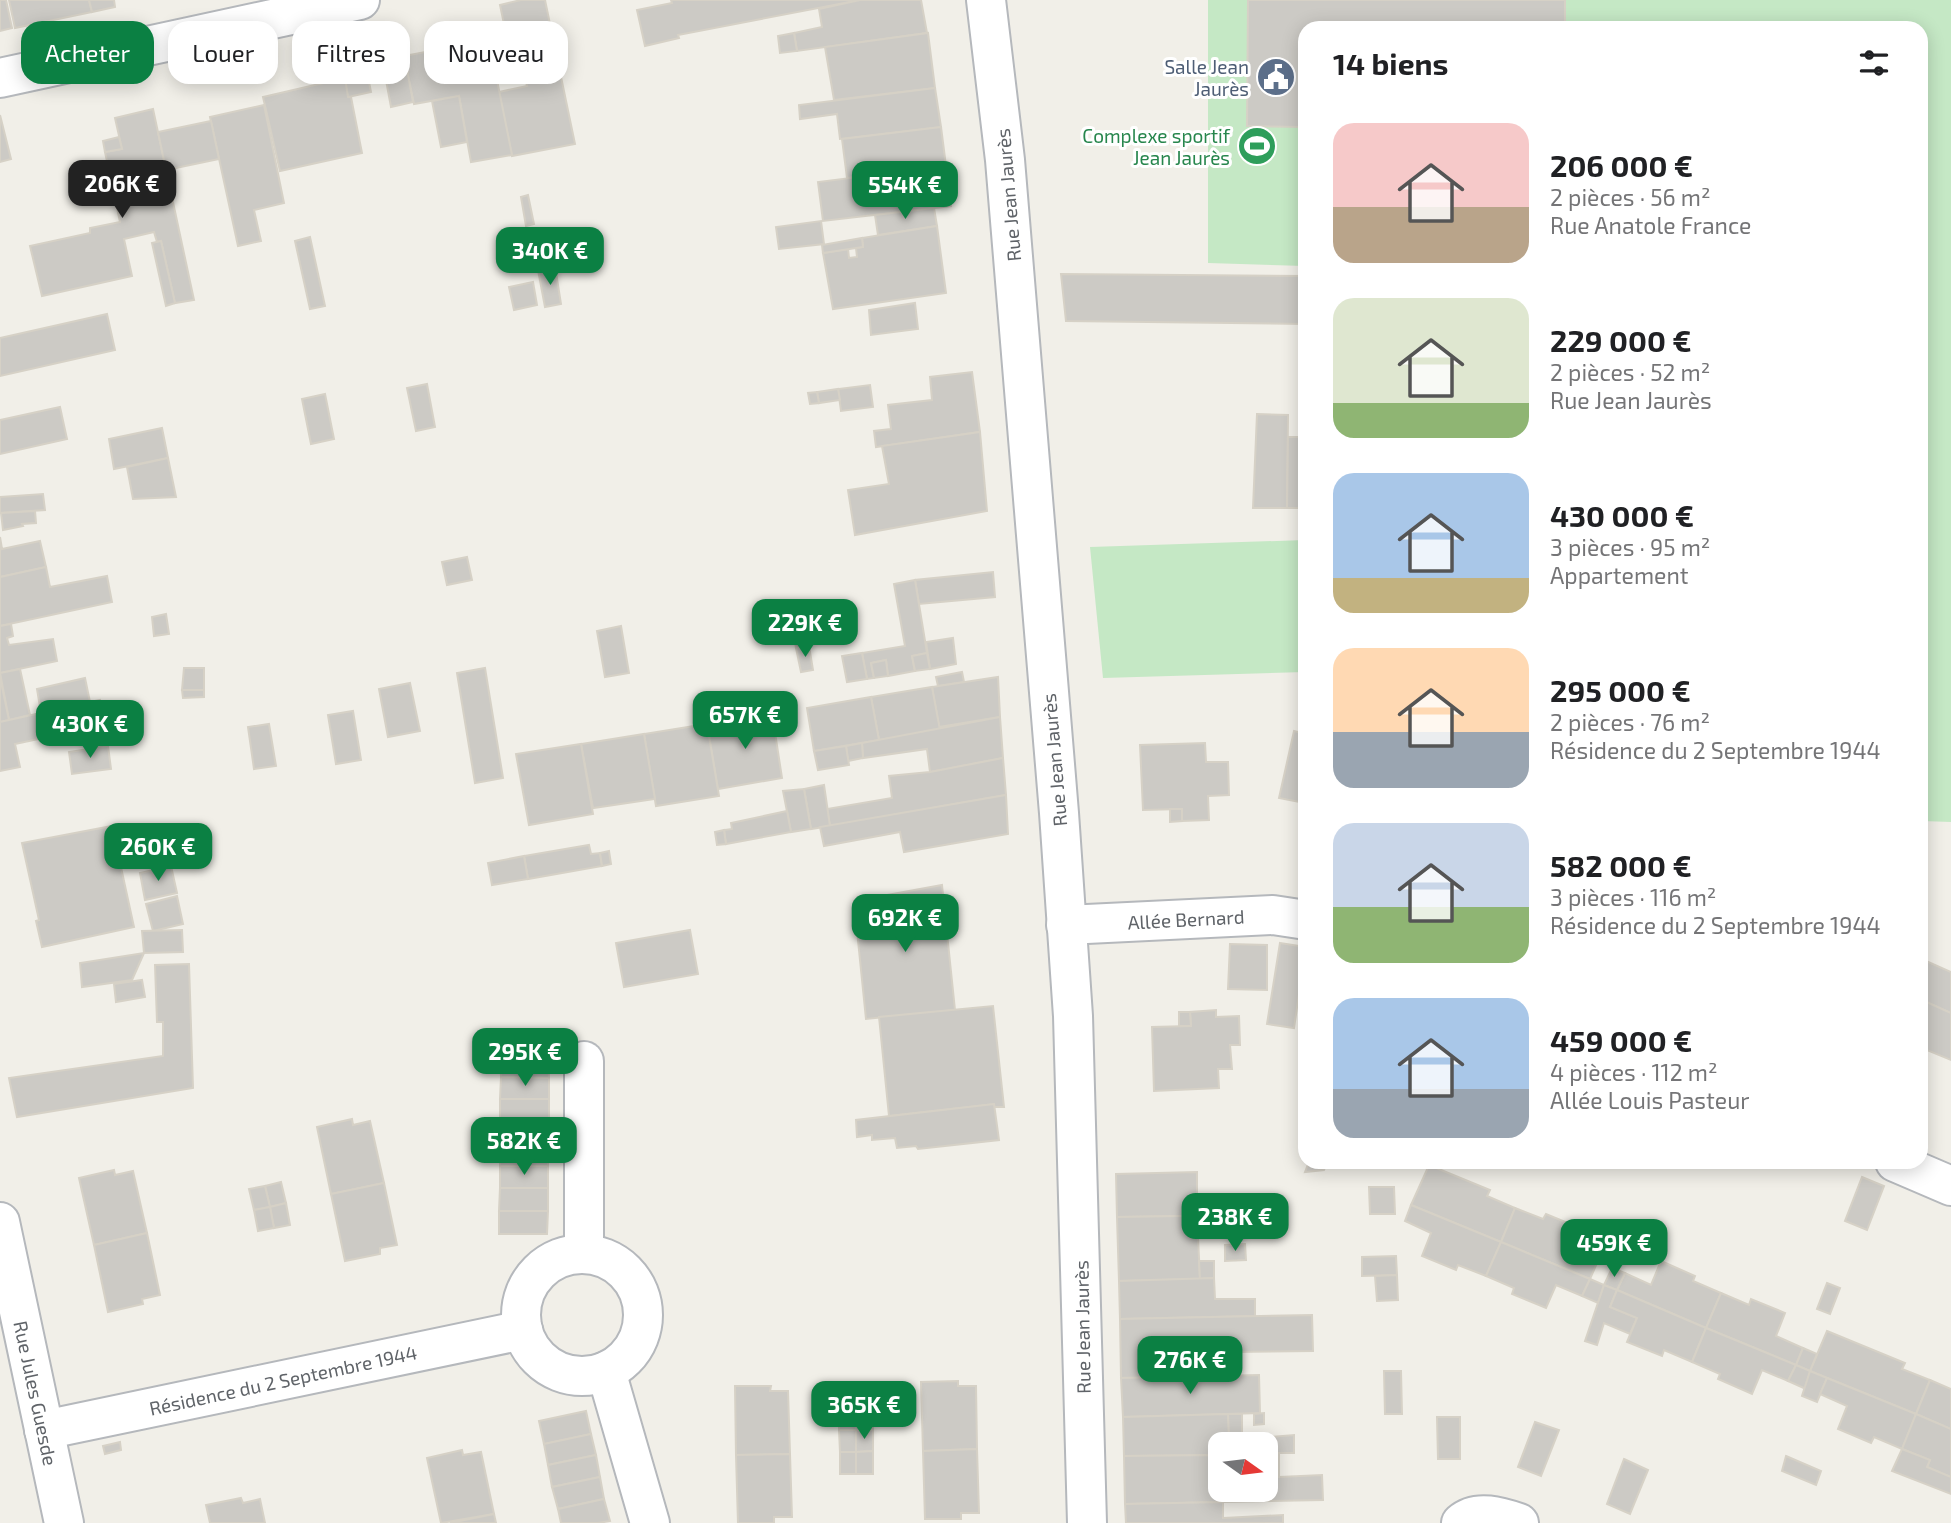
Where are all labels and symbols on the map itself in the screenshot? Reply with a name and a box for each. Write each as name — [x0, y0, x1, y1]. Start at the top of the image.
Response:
place label: Salle Jean Jaurès — [1164, 55, 1249, 100]
public building icon: Salle Jean Jaurès — [1255, 56, 1297, 98]
place label: Complexe sportif Jean Jaurès — [1082, 124, 1231, 169]
sports icon: Complexe sportif Jean Jaurès — [1236, 125, 1278, 167]
street label: Rue Jean Jaurès — [991, 127, 1025, 263]
pin: 206K € — [65, 160, 179, 220]
pin: 554K € — [848, 162, 962, 221]
pin: 340K € — [493, 228, 607, 287]
pin: 229K € — [748, 600, 862, 659]
pin: 657K € — [688, 692, 802, 751]
street label: Rue Jean Jaurès — [1037, 692, 1071, 828]
pin: 430K € — [33, 700, 147, 760]
pin: 260K € — [101, 824, 215, 883]
pin: 692K € — [848, 894, 962, 954]
street label: Allée Bernard — [1127, 904, 1245, 934]
pin: 295K € — [468, 1028, 582, 1088]
pin: 582K € — [467, 1118, 581, 1177]
pin: 238K € — [1178, 1194, 1292, 1253]
pin: 459K € — [1557, 1220, 1671, 1279]
street label: Rue Jean Jaurès — [1069, 1260, 1095, 1394]
street label: Rue Jules Guesde — [9, 1319, 63, 1467]
pin: 276K € — [1133, 1336, 1247, 1396]
street label: Résidence du 2 Septembre 1944 — [147, 1340, 419, 1420]
pin: 365K € — [807, 1382, 921, 1441]
north arrow — [1208, 1432, 1278, 1502]

